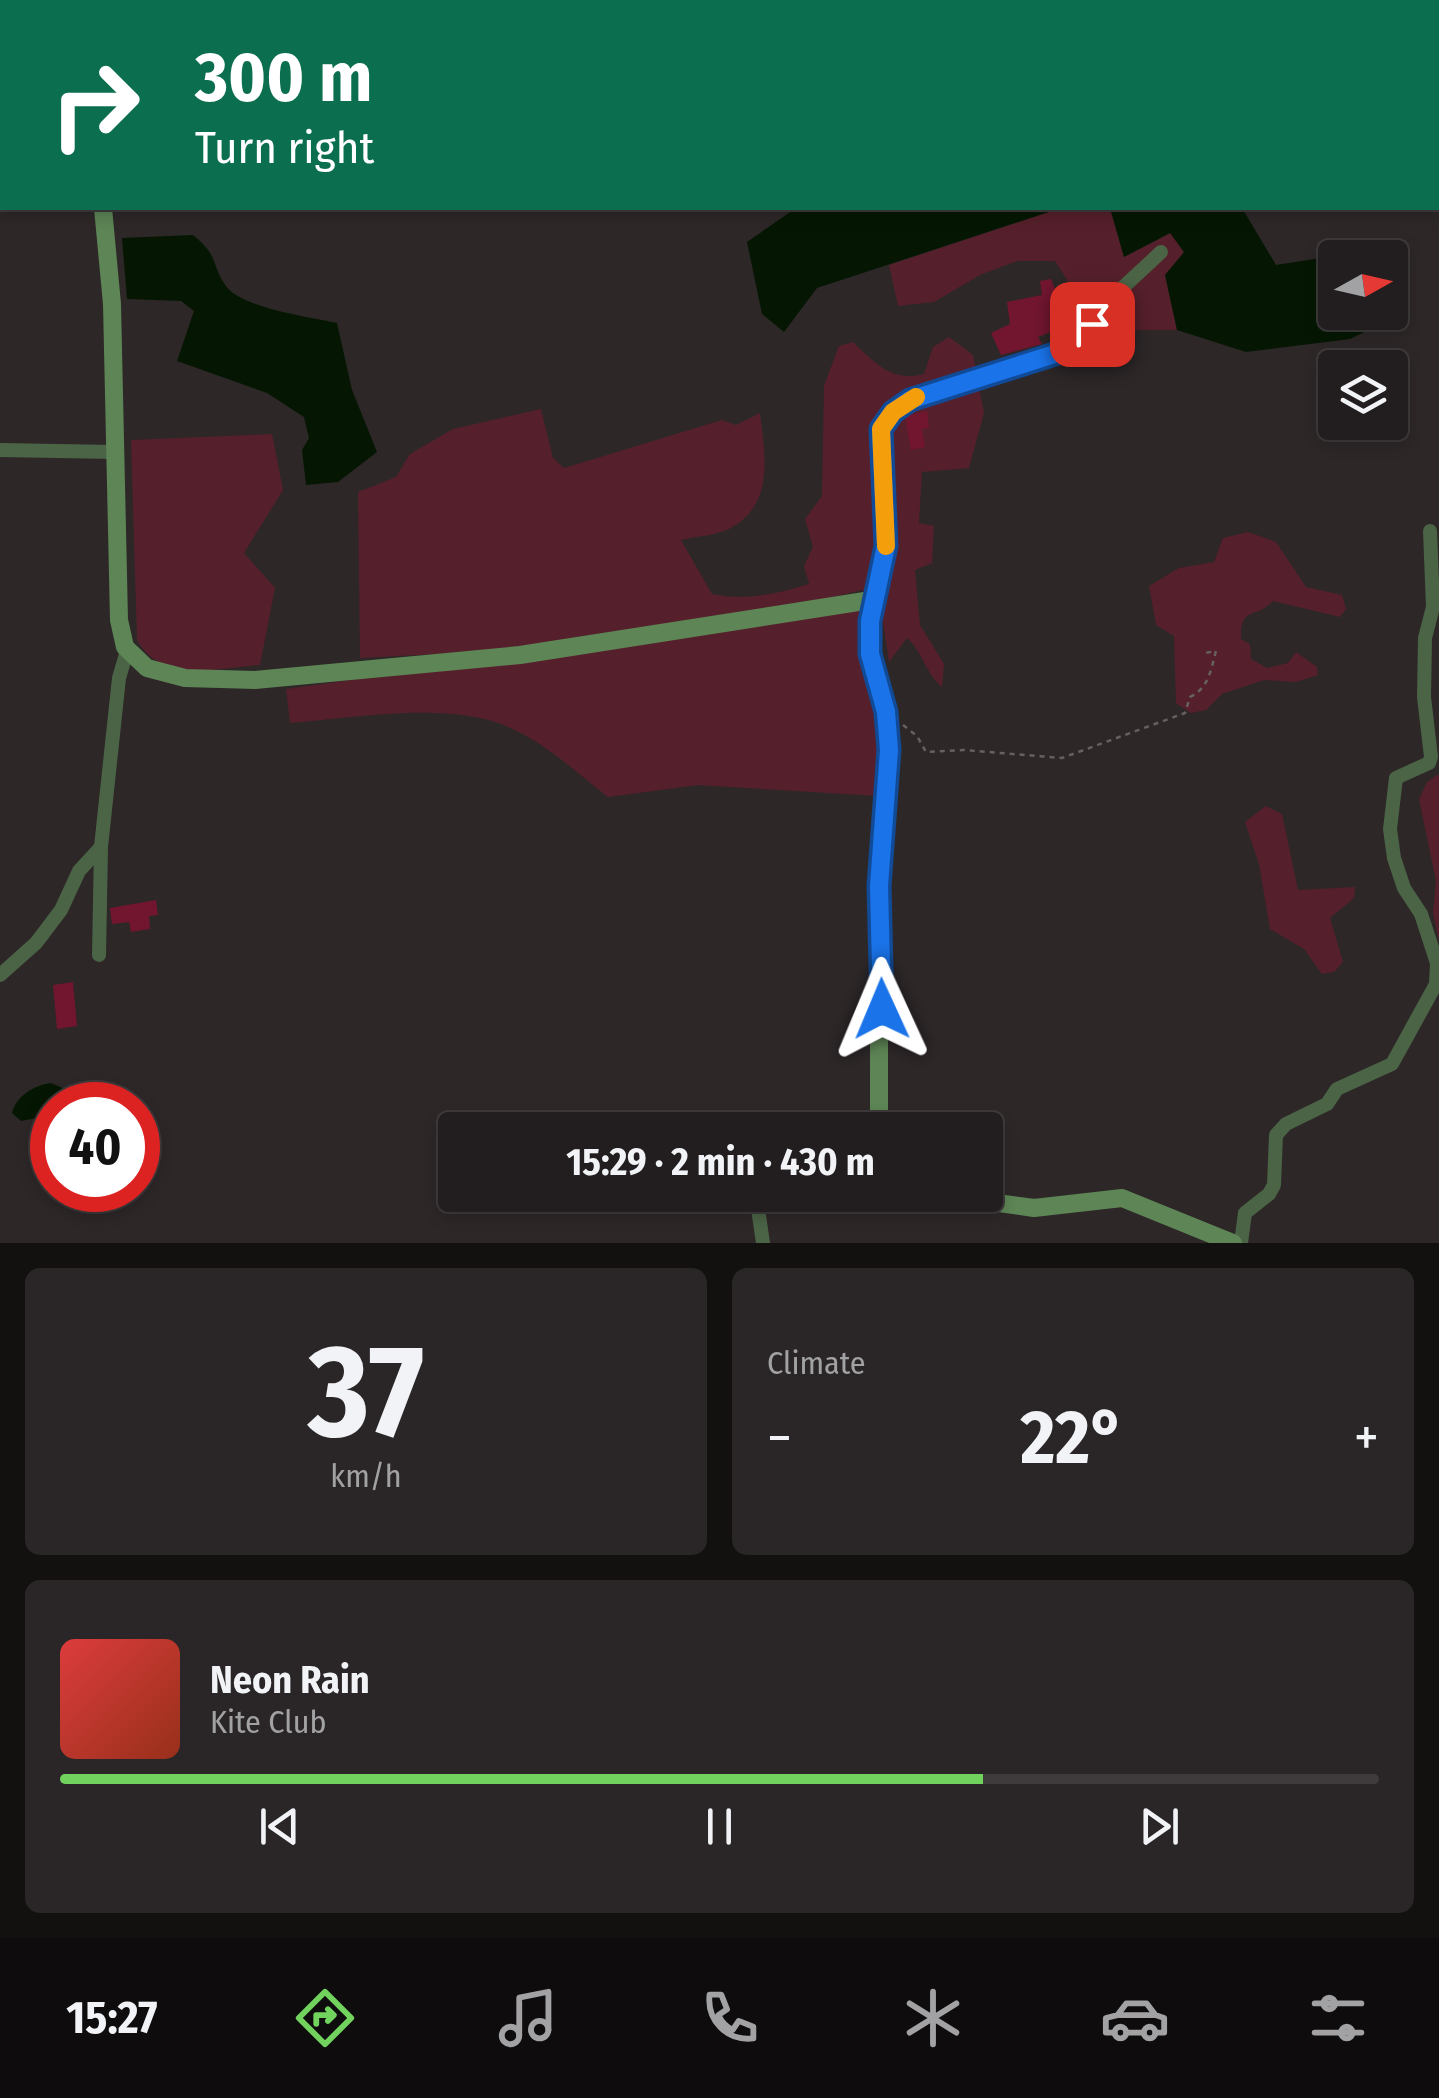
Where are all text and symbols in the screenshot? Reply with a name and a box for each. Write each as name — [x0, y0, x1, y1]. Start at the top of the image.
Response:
text: 300 m — [195, 36, 373, 120]
icon: right — [30, 40, 160, 170]
text: Turn right — [195, 121, 374, 175]
north arrow — [1318, 240, 1408, 330]
map controls — [1318, 240, 1408, 440]
pin — [1050, 282, 1135, 367]
icon: arrive — [1065, 297, 1120, 352]
button: layers — [1318, 350, 1408, 440]
position arrow — [830, 957, 934, 1061]
speed limit sign: 40 — [30, 1082, 160, 1212]
text: 15:29 · 2 min · 430 m — [566, 1139, 875, 1185]
text: 37 — [308, 1314, 424, 1470]
text: Climate — [767, 1344, 866, 1382]
text: 22° — [1021, 1393, 1125, 1483]
text: − — [767, 1405, 792, 1471]
text: + — [1354, 1405, 1379, 1471]
text: km/h — [330, 1457, 402, 1495]
text: Neon Rain — [210, 1657, 370, 1703]
text: Kite Club — [210, 1703, 326, 1741]
icon: previous — [252, 1799, 307, 1854]
icon: pause — [692, 1799, 747, 1854]
icon: next — [1132, 1799, 1187, 1854]
icon: directions — [290, 1983, 360, 2053]
icon: music — [493, 1983, 563, 2053]
icon: phone — [695, 1983, 765, 2053]
icon: climate — [898, 1983, 968, 2053]
icon: car — [1100, 1983, 1170, 2053]
icon: filters — [1303, 1983, 1373, 2053]
text: 15:27 — [66, 1991, 157, 2045]

